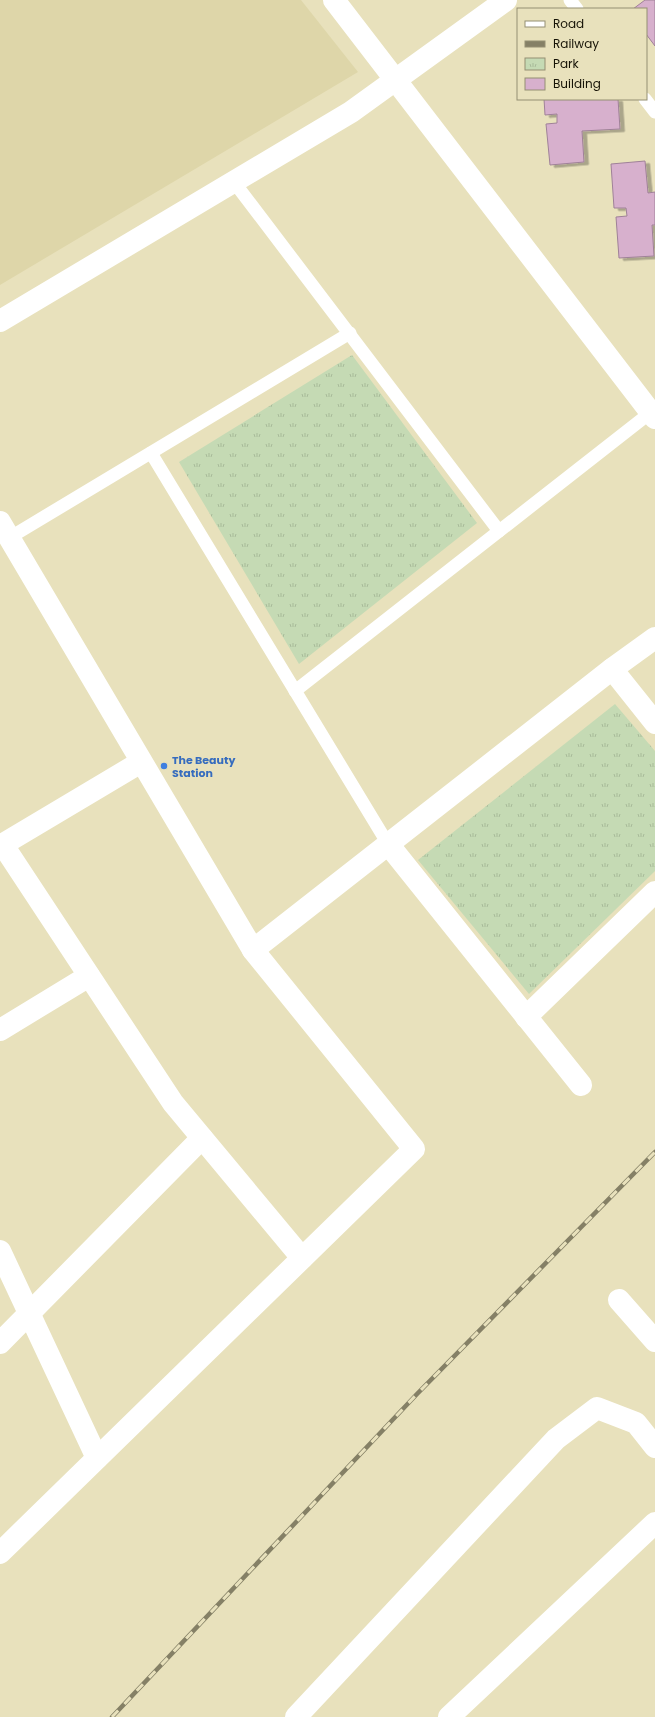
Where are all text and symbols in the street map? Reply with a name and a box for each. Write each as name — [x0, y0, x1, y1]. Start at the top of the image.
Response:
legend — [517, 8, 647, 100]
text: Road — [553, 15, 584, 32]
text: Railway — [553, 35, 599, 52]
text: Park — [553, 55, 580, 72]
text: Building — [553, 75, 601, 92]
place label: The Beauty Station — [172, 752, 235, 781]
marker: The Beauty Station — [159, 761, 169, 771]

